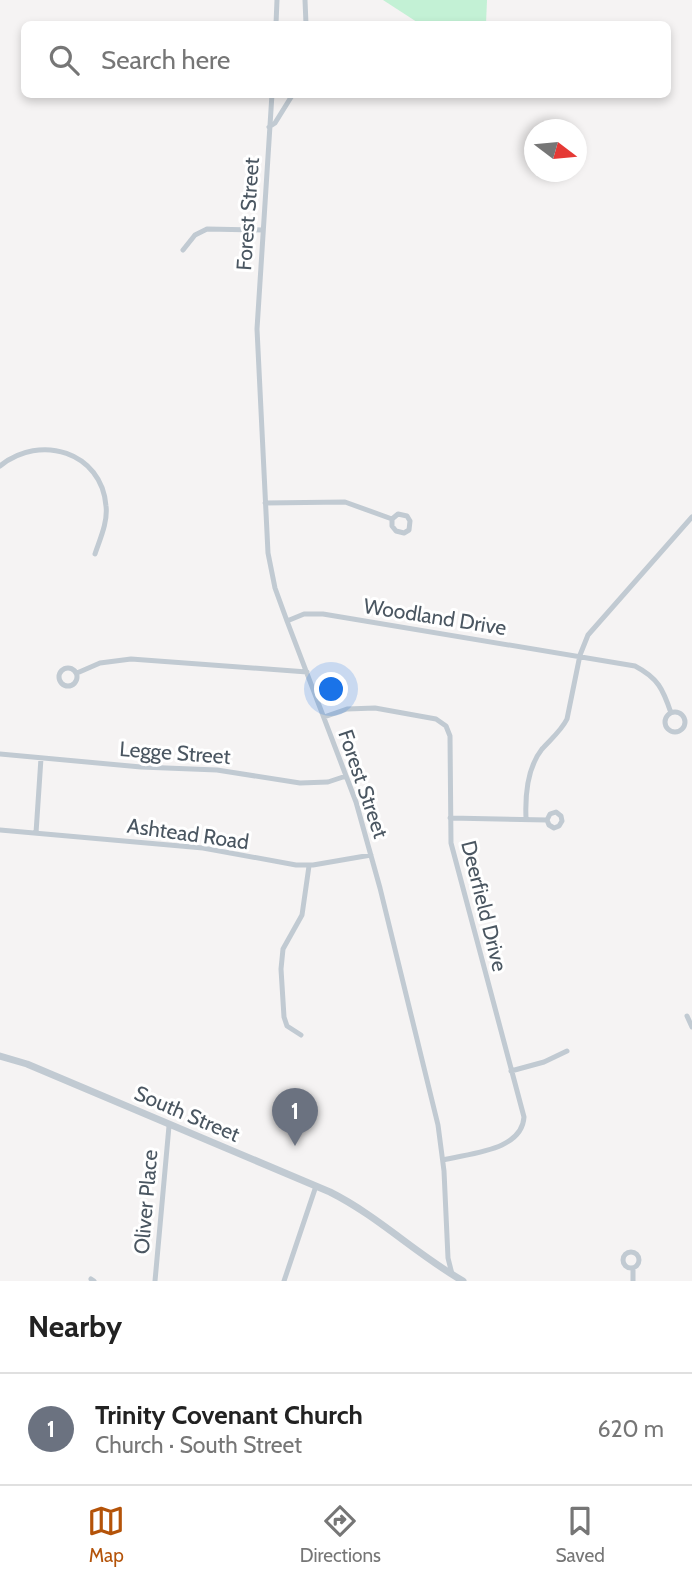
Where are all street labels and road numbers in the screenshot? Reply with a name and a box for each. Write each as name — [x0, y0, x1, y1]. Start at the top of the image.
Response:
street label: Forest Street — [231, 157, 264, 271]
street label: Woodland Drive — [362, 593, 508, 640]
street label: Forest Street — [333, 726, 394, 841]
street label: Legge Street — [119, 736, 231, 769]
street label: Ashtead Road — [126, 813, 251, 854]
street label: Deerfield Drive — [456, 838, 513, 974]
street label: South Street — [131, 1080, 244, 1147]
street label: Oliver Place — [128, 1148, 163, 1255]

